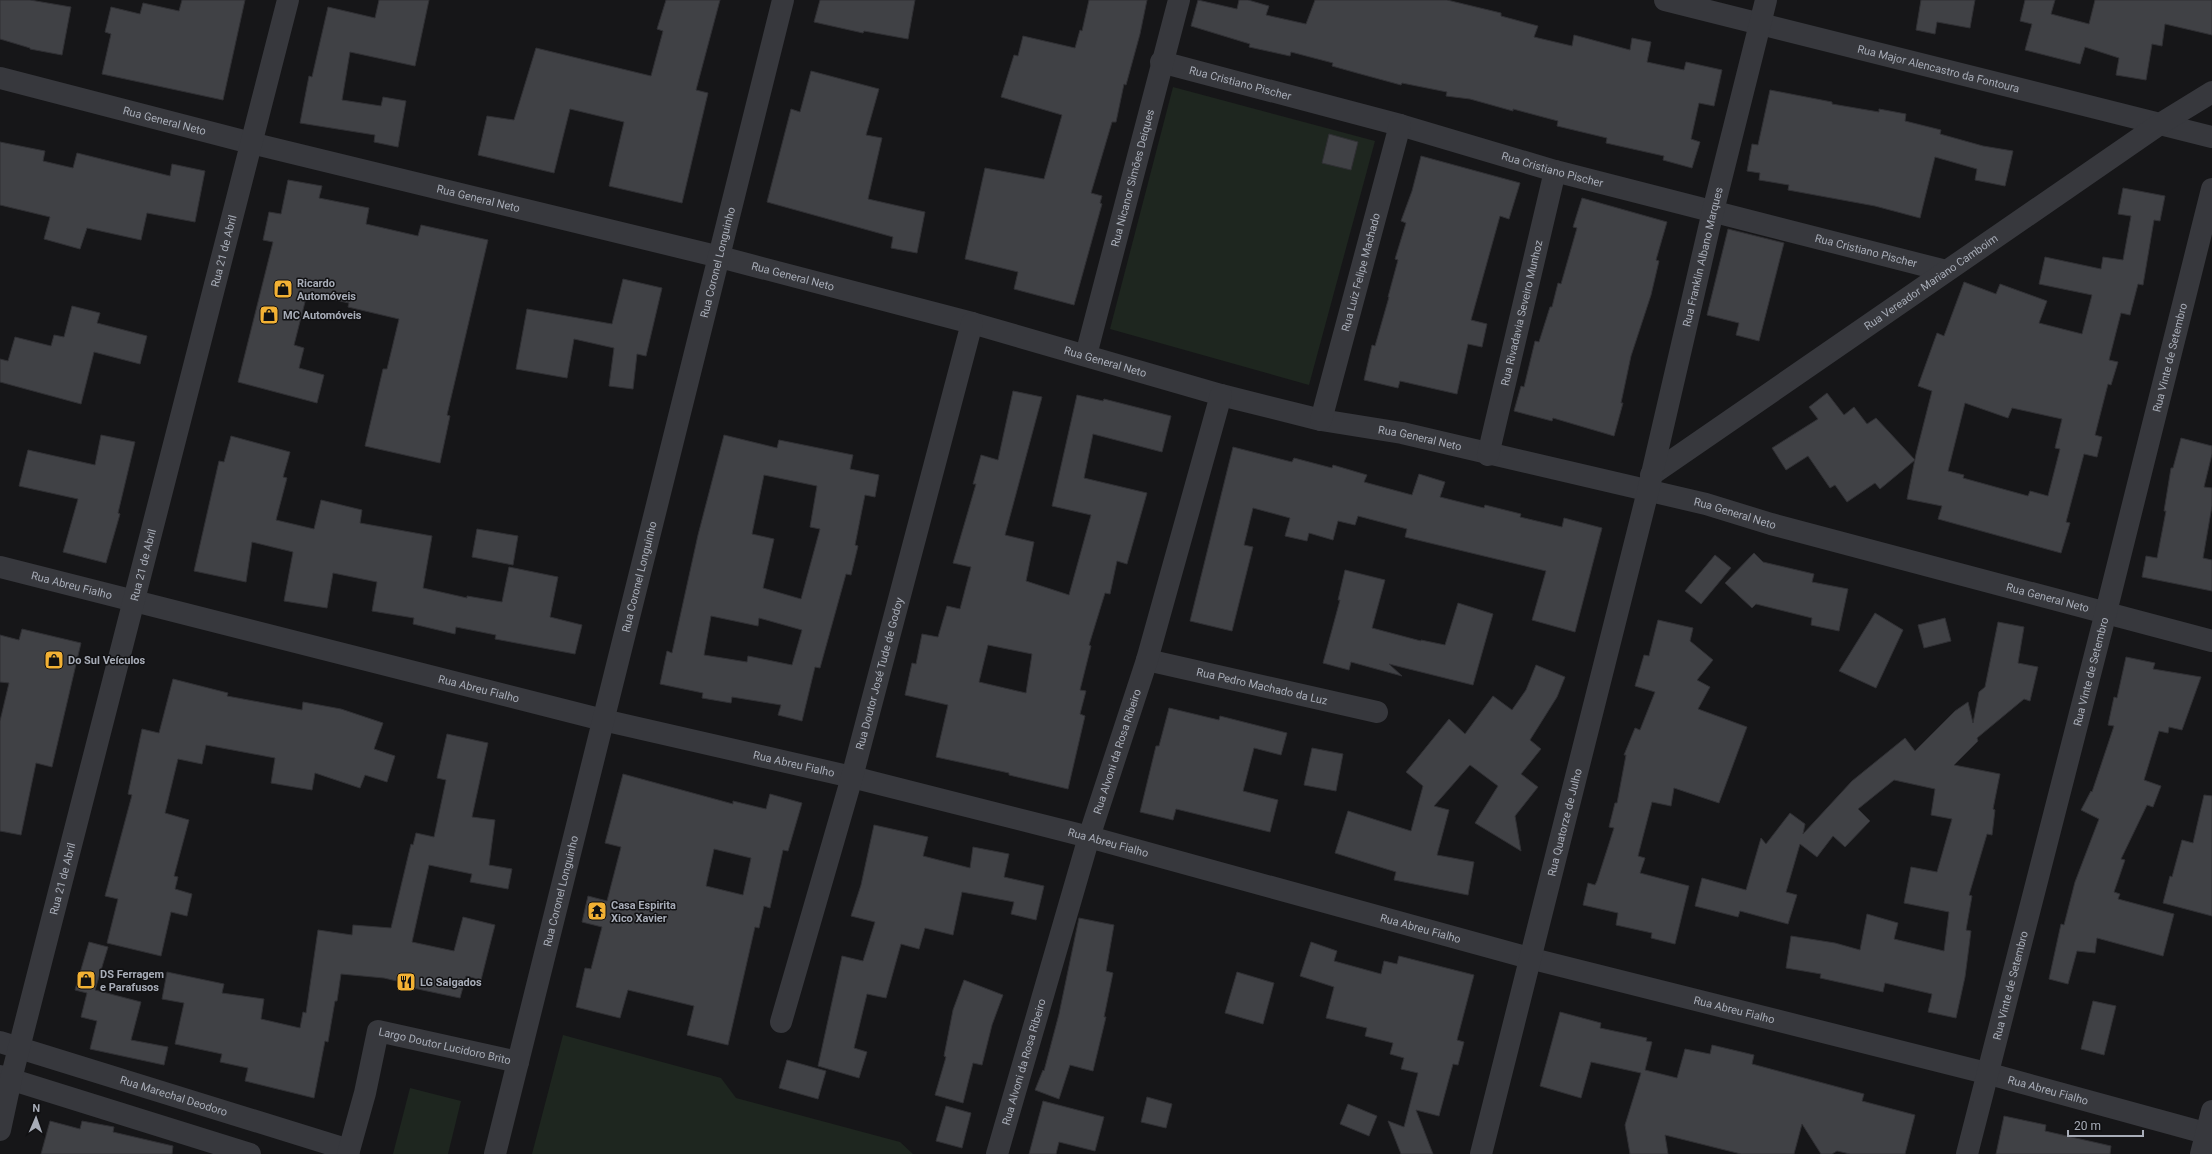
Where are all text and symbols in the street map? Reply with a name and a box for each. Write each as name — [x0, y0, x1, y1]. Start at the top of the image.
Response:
street label: Rua Major Alencastro da Fontoura — [1856, 42, 2021, 96]
street label: Rua Cristiano Pischer — [1188, 64, 1293, 103]
street label: Rua General Neto — [122, 104, 207, 138]
street label: Rua Nicanor Simões Deiques — [1109, 108, 1157, 248]
street label: Rua Cristiano Pischer — [1500, 150, 1605, 190]
street label: Rua General Neto — [435, 182, 521, 215]
street label: Rua Franklin Albano Marques — [1680, 186, 1726, 328]
street label: Rua Coronel Longuinho — [698, 206, 738, 319]
street label: Rua Luiz Felipe Machado — [1339, 212, 1383, 333]
street label: Rua 21 de Abril — [209, 214, 240, 289]
street label: Rua Cristiano Pischer — [1814, 232, 1919, 270]
street label: Rua Vereador Mariano Camboim — [1862, 232, 2000, 333]
street label: Rua Rivadavia Seveiro Munhoz — [1499, 238, 1546, 387]
street label: Rua General Neto — [750, 259, 836, 294]
place label: Ricardo Automóveis — [297, 277, 356, 303]
shop icon: Ricardo Automóveis — [272, 278, 294, 300]
street label: Rua Vinte de Setembro — [2150, 302, 2190, 413]
shop icon: MC Automóveis — [258, 304, 280, 326]
place label: MC Automóveis — [283, 309, 362, 322]
street label: Rua General Neto — [1062, 344, 1148, 380]
street label: Rua General Neto — [1377, 423, 1463, 454]
street label: Rua General Neto — [1692, 495, 1777, 532]
street label: Rua Coronel Longuinho — [619, 520, 660, 634]
street label: Rua 21 de Abril — [128, 528, 159, 602]
street label: Rua Abreu Fialho — [30, 569, 113, 602]
street label: Rua General Neto — [2005, 581, 2091, 615]
street label: Rua Doutor José Tude de Godoy — [853, 595, 906, 751]
street label: Rua Vinte de Setembro — [2071, 616, 2111, 728]
shop icon: Do Sul Veículos — [43, 649, 65, 671]
place label: Do Sul Veículos — [68, 654, 146, 667]
street label: Rua Pedro Machado da Luz — [1195, 665, 1329, 708]
street label: Rua Abreu Fialho — [437, 672, 521, 705]
street label: Rua Alvoni da Rosa Ribeiro — [1091, 687, 1144, 816]
street label: Rua Abreu Fialho — [752, 749, 836, 780]
street label: Rua Quatorze de Julho — [1545, 767, 1585, 878]
street label: Rua Abreu Fialho — [1066, 826, 1150, 860]
street label: Rua Coronel Longuinho — [541, 834, 581, 948]
street label: Rua 21 de Abril — [47, 841, 78, 916]
place label: Casa Espirita Xico Xavier — [611, 899, 676, 925]
temple icon: Casa Espirita Xico Xavier — [586, 900, 608, 922]
street label: Rua Abreu Fialho — [1379, 911, 1462, 946]
street label: Rua Vinte de Setembro — [1991, 930, 2031, 1041]
place label: DS Ferragem e Parafusos — [100, 968, 164, 994]
shop icon: DS Ferragem e Parafusos — [75, 969, 97, 991]
restaurant icon: LG Salgados — [395, 971, 417, 993]
place label: LG Salgados — [420, 976, 482, 989]
street label: Rua Abreu Fialho — [1692, 994, 1776, 1027]
street label: Rua Alvoni da Rosa Ribeiro — [1000, 997, 1049, 1127]
street label: Largo Doutor Lucidoro Brito — [377, 1025, 512, 1067]
street label: Rua Abreu Fialho — [2006, 1073, 2090, 1108]
street label: Rua Marechal Deodoro — [118, 1074, 229, 1119]
north arrow — [16, 1098, 56, 1138]
text: N — [32, 1102, 41, 1115]
scale bar — [2068, 1112, 2143, 1138]
text: 20 m — [2074, 1119, 2101, 1133]

